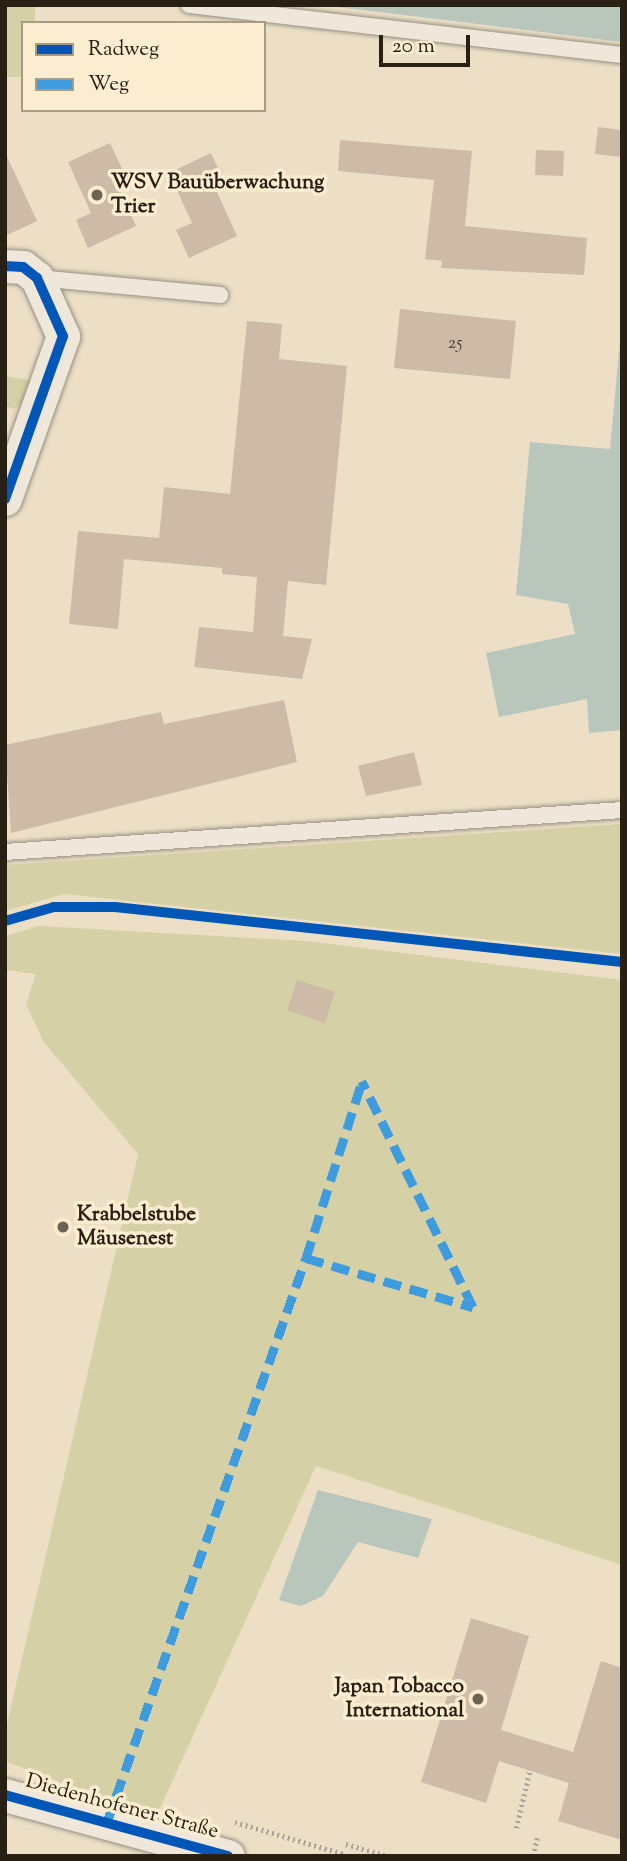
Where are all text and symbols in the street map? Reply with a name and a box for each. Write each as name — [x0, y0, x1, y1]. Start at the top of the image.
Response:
legend — [21, 21, 266, 112]
scale bar — [382, 21, 473, 65]
text: 20 m — [392, 32, 435, 62]
text: Radweg — [88, 35, 159, 65]
text: Weg — [88, 70, 129, 100]
place label: WSV Bauüberwachung Trier — [111, 170, 324, 220]
marker: WSV Bauüberwachung Trier — [89, 187, 105, 203]
house number: 25 — [448, 333, 462, 355]
place label: Krabbelstube Mäusenest — [77, 1202, 196, 1252]
marker: Krabbelstube Mäusenest — [55, 1219, 71, 1235]
place label: Japan Tobacco International — [335, 1674, 464, 1724]
marker: Japan Tobacco International — [470, 1691, 486, 1707]
street label: Diedenhofener Straße — [23, 1769, 221, 1845]

